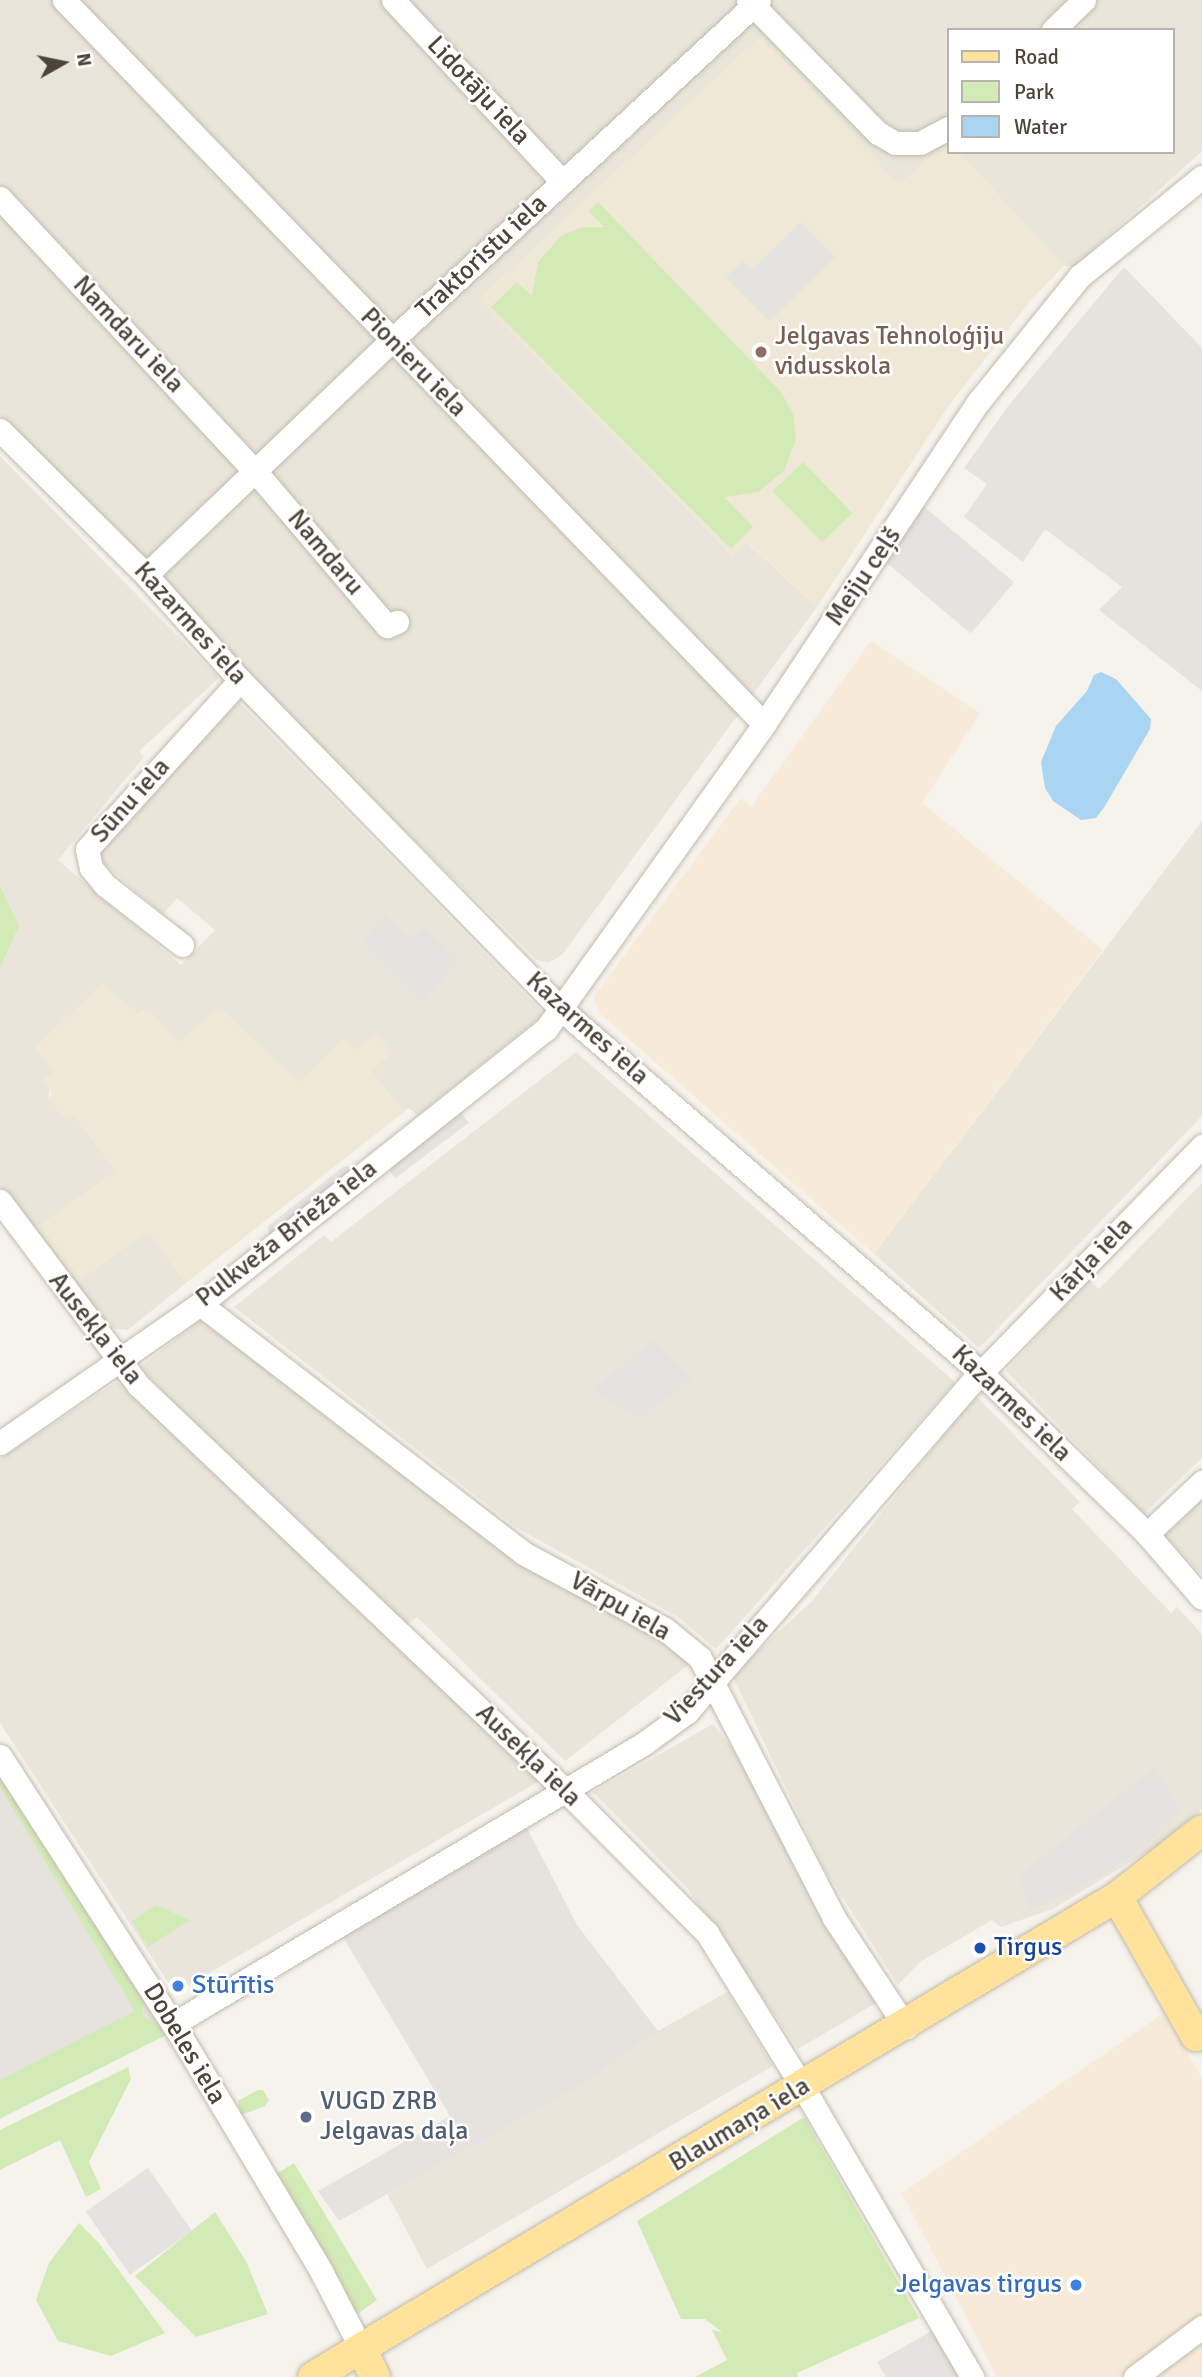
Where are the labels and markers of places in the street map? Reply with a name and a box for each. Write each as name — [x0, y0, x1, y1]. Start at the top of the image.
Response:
place label: Jelgavas Tehnoloģiju vidusskola — [775, 321, 1004, 382]
marker: Jelgavas Tehnoloģiju vidusskola — [753, 344, 769, 360]
place label: Tirgus — [994, 1932, 1062, 1964]
marker: Tirgus — [972, 1940, 988, 1956]
place label: Stūrītis — [192, 1970, 274, 2002]
marker: Stūrītis — [170, 1978, 186, 1994]
place label: VUGD ZRB Jelgavas daļa — [320, 2086, 469, 2148]
marker: VUGD ZRB Jelgavas daļa — [298, 2109, 314, 2125]
place label: Jelgavas tirgus — [896, 2269, 1062, 2301]
marker: Jelgavas tirgus — [1068, 2277, 1084, 2293]

